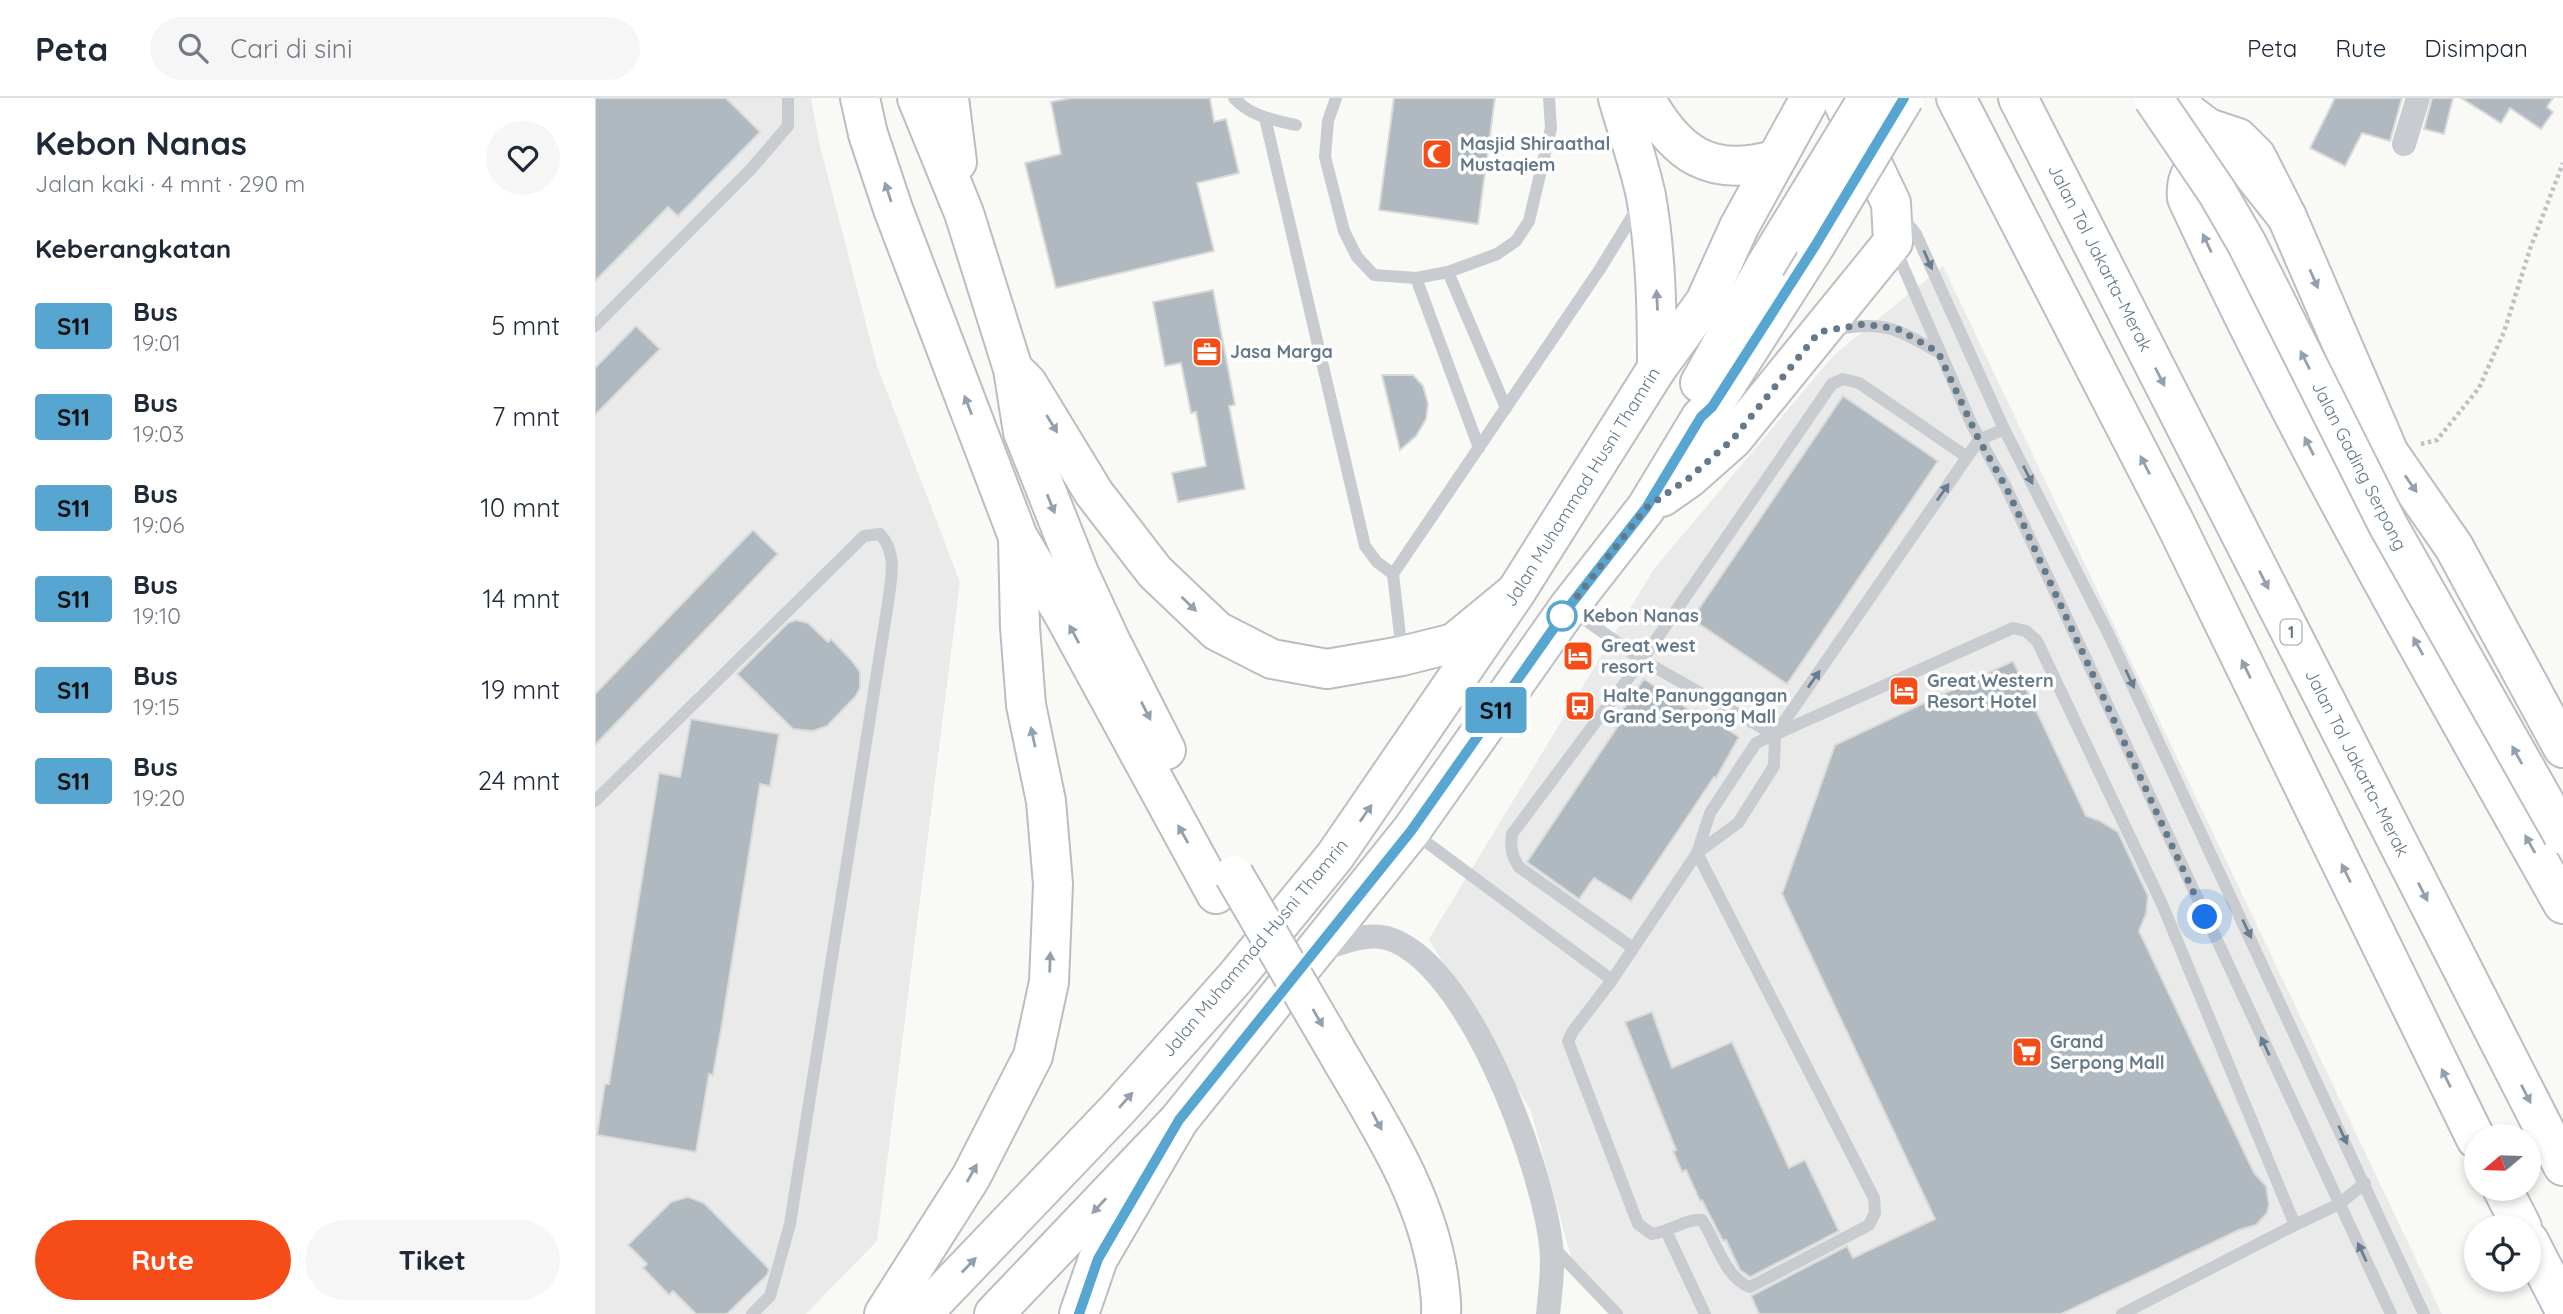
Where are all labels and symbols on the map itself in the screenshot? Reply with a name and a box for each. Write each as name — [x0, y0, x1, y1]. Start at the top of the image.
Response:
place label: Masjid Shiraathal Mustaqiem — [1460, 132, 1610, 176]
mosque icon: Masjid Shiraathal Mustaqiem — [1420, 137, 1454, 171]
street label: Jalan Tol Jakarta–Merak — [2043, 160, 2158, 355]
one-way arrow — [882, 181, 892, 202]
one-way arrow — [2201, 233, 2213, 253]
one-way arrow — [1922, 250, 1934, 270]
one-way arrow — [2309, 269, 2320, 290]
one-way arrow — [1651, 289, 1662, 311]
office icon: Jasa Marga — [1190, 335, 1224, 369]
place label: Jasa Marga — [1230, 340, 1333, 363]
one-way arrow — [2300, 350, 2311, 370]
street label: Jalan Muhammad Husni Thamrin — [1498, 363, 1665, 611]
one-way arrow — [2155, 367, 2166, 387]
street label: Jalan Gading Serpong — [2307, 377, 2412, 554]
one-way arrow — [962, 394, 973, 415]
one-way arrow — [1046, 414, 1059, 433]
one-way arrow — [2304, 436, 2315, 456]
one-way arrow — [2139, 455, 2151, 475]
one-way arrow — [2023, 465, 2034, 485]
one-way arrow — [2404, 475, 2417, 494]
one-way arrow — [1936, 483, 1950, 501]
one-way arrow — [1045, 494, 1056, 515]
one-way arrow — [2258, 570, 2269, 590]
one-way arrow — [1180, 596, 1197, 612]
marker: Kebon Nanas — [1547, 601, 1577, 631]
place label: Kebon Nanas — [1583, 604, 1699, 627]
road number: 1 — [2281, 620, 2301, 645]
one-way arrow — [1069, 624, 1080, 644]
place label: Great west resort — [1601, 634, 1696, 678]
one-way arrow — [2412, 636, 2424, 656]
hotel icon: Great west resort — [1561, 639, 1595, 673]
one-way arrow — [2240, 659, 2252, 679]
street label: Jalan Tol Jakarta–Merak — [2300, 665, 2415, 860]
one-way arrow — [2125, 668, 2136, 689]
place label: Great Western Resort Hotel — [1927, 669, 2054, 713]
one-way arrow — [1807, 670, 1821, 688]
hotel icon: Great Western Resort Hotel — [1887, 674, 1921, 708]
place label: Halte Panunggangan Grand Serpong Mall — [1603, 684, 1787, 728]
line badge: S11 — [1456, 687, 1536, 733]
bus stop icon: Halte Panunggangan Grand Serpong Mall — [1563, 689, 1597, 723]
one-way arrow — [1140, 701, 1152, 721]
one-way arrow — [1027, 726, 1038, 748]
one-way arrow — [2511, 745, 2523, 764]
one-way arrow — [1359, 804, 1373, 822]
one-way arrow — [1177, 824, 1189, 844]
street label: Jalan Muhammad Husni Thamrin — [1157, 834, 1353, 1061]
one-way arrow — [2524, 834, 2536, 854]
one-way arrow — [2340, 863, 2352, 883]
one-way arrow — [2416, 882, 2428, 902]
your location — [2187, 899, 2222, 934]
one-way arrow — [2241, 919, 2253, 939]
one-way arrow — [1045, 951, 1056, 973]
one-way arrow — [1312, 1009, 1324, 1028]
place label: Grand Serpong Mall — [2050, 1030, 2165, 1074]
supermarket icon: Grand Serpong Mall — [2010, 1035, 2044, 1069]
one-way arrow — [2260, 1036, 2271, 1056]
one-way arrow — [2440, 1068, 2451, 1088]
one-way arrow — [2521, 1084, 2532, 1104]
one-way arrow — [1118, 1091, 1134, 1109]
one-way arrow — [1371, 1112, 1383, 1132]
north arrow — [2464, 1124, 2541, 1200]
one-way arrow — [2337, 1125, 2349, 1145]
one-way arrow — [966, 1164, 978, 1183]
one-way arrow — [1091, 1197, 1107, 1214]
one-way arrow — [2356, 1242, 2368, 1262]
one-way arrow — [960, 1256, 977, 1273]

